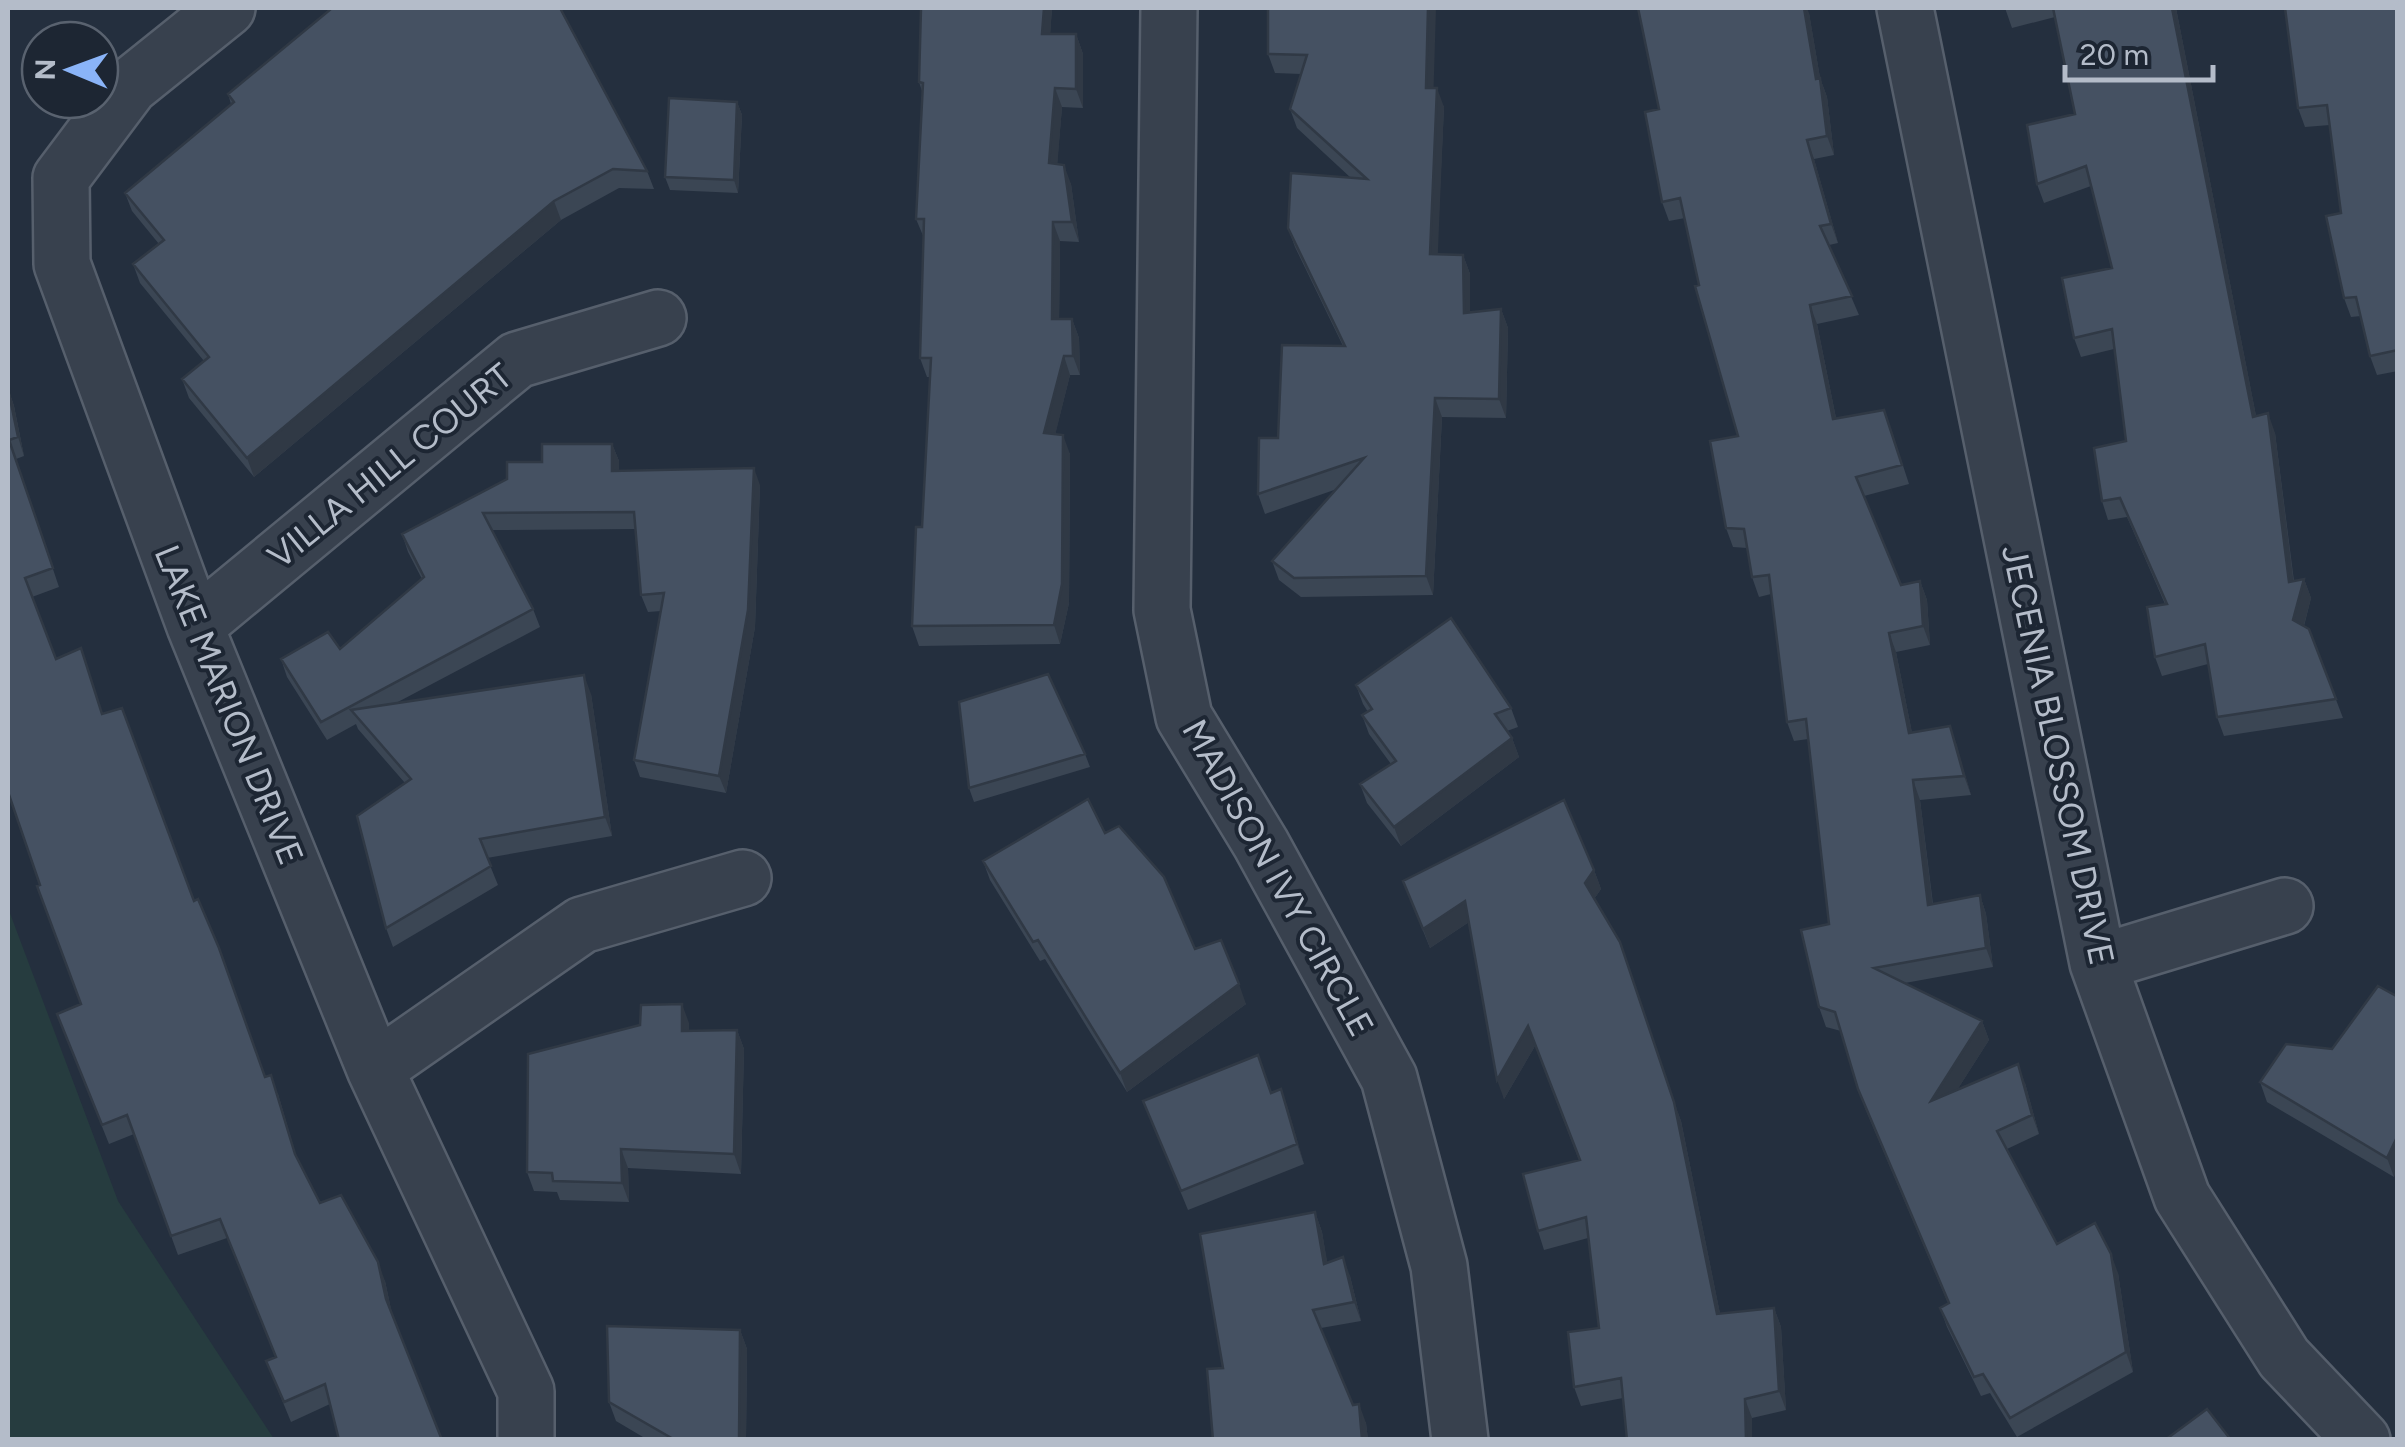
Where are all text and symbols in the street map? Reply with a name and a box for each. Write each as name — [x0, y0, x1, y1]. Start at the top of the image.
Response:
north arrow — [20, 20, 120, 120]
scale bar — [2065, 20, 2212, 82]
text: 20 m — [2080, 36, 2149, 73]
text: N — [28, 58, 62, 81]
street label: VILLA HILL COURT — [260, 355, 520, 577]
street label: LAKE MARION DRIVE — [146, 539, 312, 871]
street label: JECENIA BLOSSOM DRIVE — [1993, 541, 2123, 969]
street label: MADISON IVY CIRCLE — [1173, 712, 1383, 1044]

